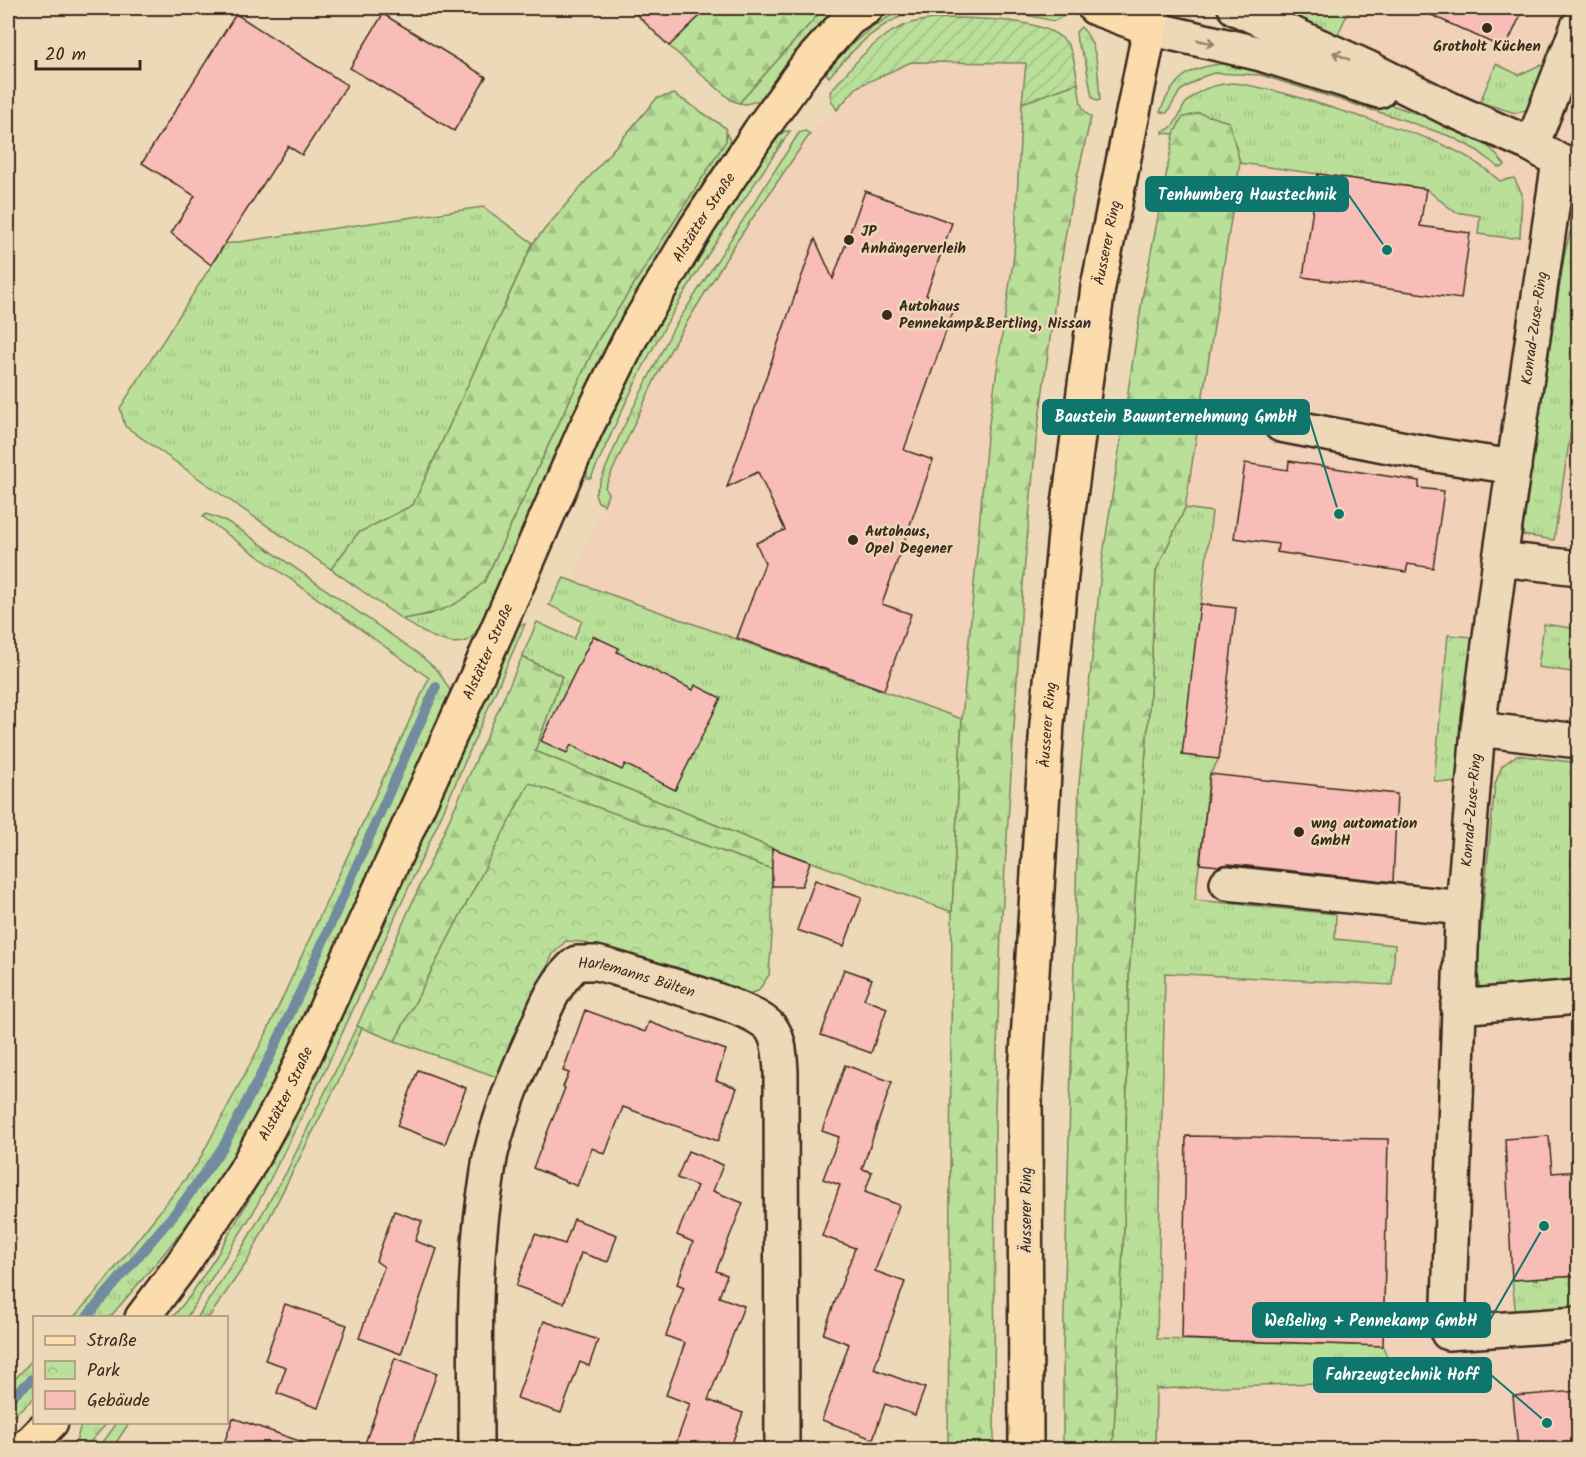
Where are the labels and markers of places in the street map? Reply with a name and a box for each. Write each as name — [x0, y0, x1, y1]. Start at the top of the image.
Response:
marker: Grotholt Küchen — [1480, 21, 1494, 35]
place label: Grotholt Küchen — [1433, 35, 1541, 59]
callout: Tenhumberg Haustechnik — [1146, 177, 1348, 211]
place label: JP Anhängerverleih — [861, 220, 966, 261]
marker: JP Anhängerverleih — [842, 233, 856, 247]
place label: Autohaus Pennekamp&Bertling, Nissan — [899, 295, 1091, 336]
marker: Autohaus Pennekamp&Bertling, Nissan — [880, 308, 894, 322]
callout: Baustein Bauunternehmung GmbH — [1043, 400, 1309, 434]
place label: Autohaus, Opel Degener — [865, 520, 953, 561]
marker: Autohaus, Opel Degener — [846, 533, 860, 547]
place label: wng automation GmbH — [1311, 812, 1417, 853]
marker: wng automation GmbH — [1292, 825, 1306, 839]
callout: Weßeling + Pennekamp GmbH — [1253, 1303, 1490, 1337]
callout: Fahrzeugtechnik Hoff — [1314, 1358, 1491, 1392]

